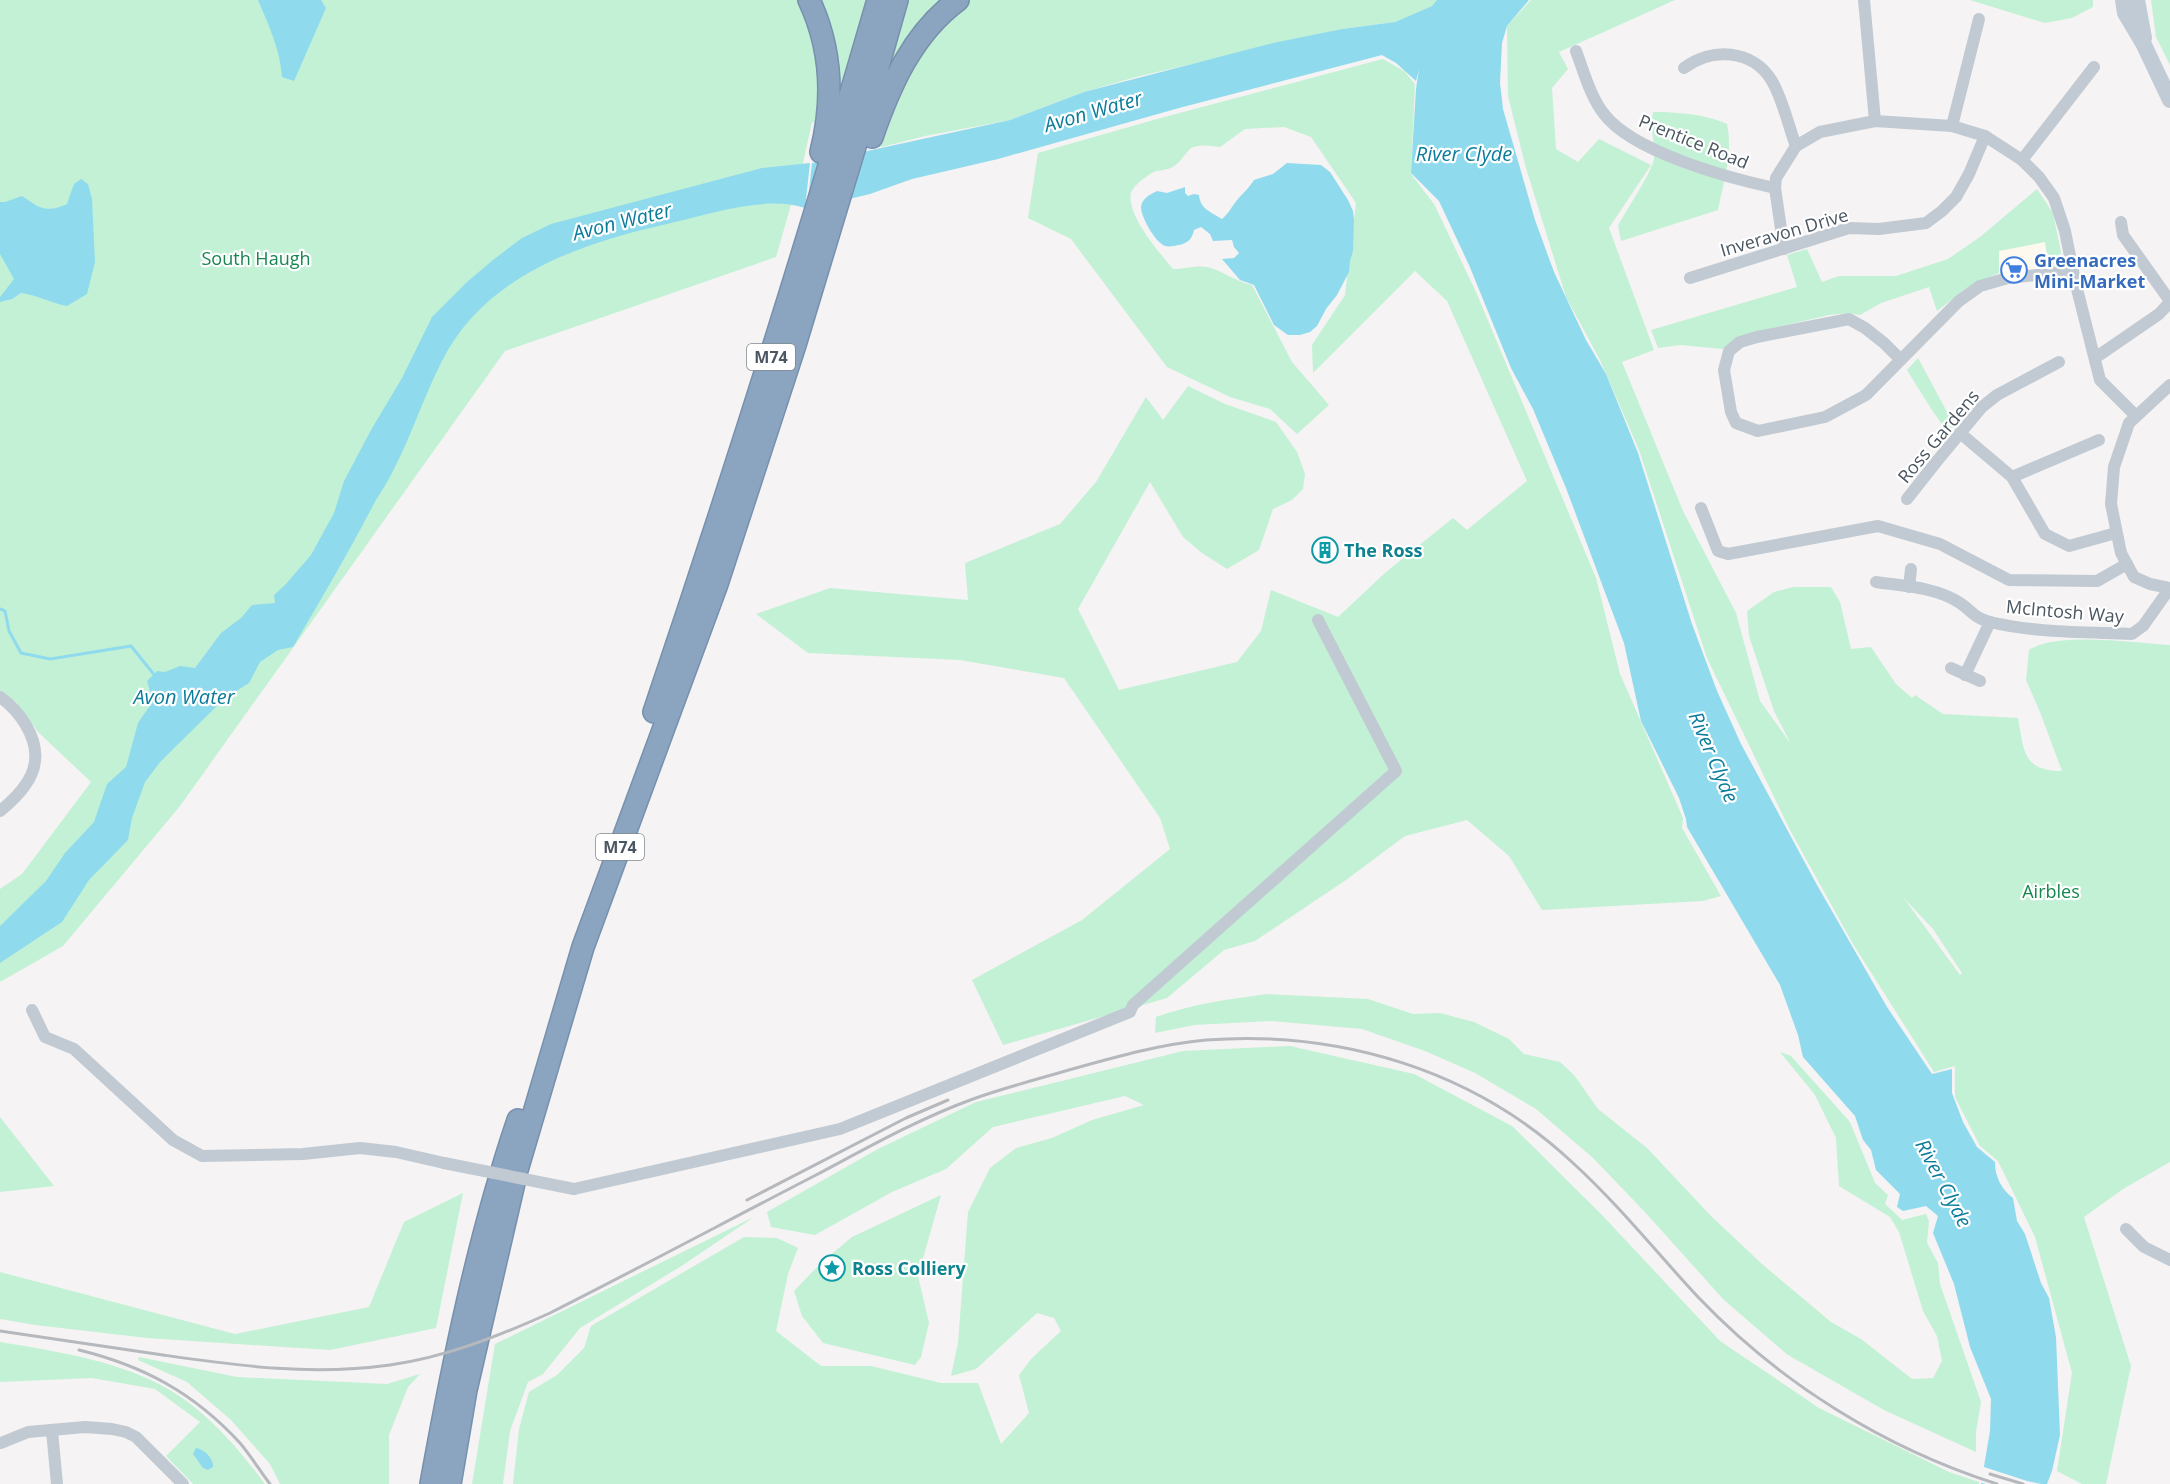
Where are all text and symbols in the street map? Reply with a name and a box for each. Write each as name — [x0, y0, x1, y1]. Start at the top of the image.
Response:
water label: Avon Water — [1039, 84, 1146, 138]
street label: Prentice Road — [1635, 108, 1753, 174]
water label: River Clyde — [1416, 140, 1512, 167]
water label: Avon Water — [568, 195, 675, 247]
street label: Inveravon Drive — [1717, 202, 1851, 262]
park label: South Haugh — [202, 246, 311, 270]
place label: Greenacres Mini-Market — [2034, 248, 2145, 293]
supermarket icon: Greenacres Mini-Market — [1999, 255, 2029, 285]
road number: M74 — [747, 344, 795, 370]
street label: Ross Gardens — [1892, 384, 1984, 488]
building icon: The Ross — [1310, 535, 1340, 565]
place label: The Ross — [1344, 538, 1423, 562]
street label: McIntosh Way — [2005, 594, 2126, 628]
water label: Avon Water — [131, 683, 236, 710]
water label: River Clyde — [1683, 707, 1745, 807]
road number: M74 — [596, 834, 644, 860]
park label: Airbles — [2022, 879, 2080, 903]
water label: River Clyde — [1909, 1134, 1979, 1232]
place icon: Ross Colliery — [817, 1253, 847, 1283]
place label: Ross Colliery — [852, 1256, 967, 1280]

